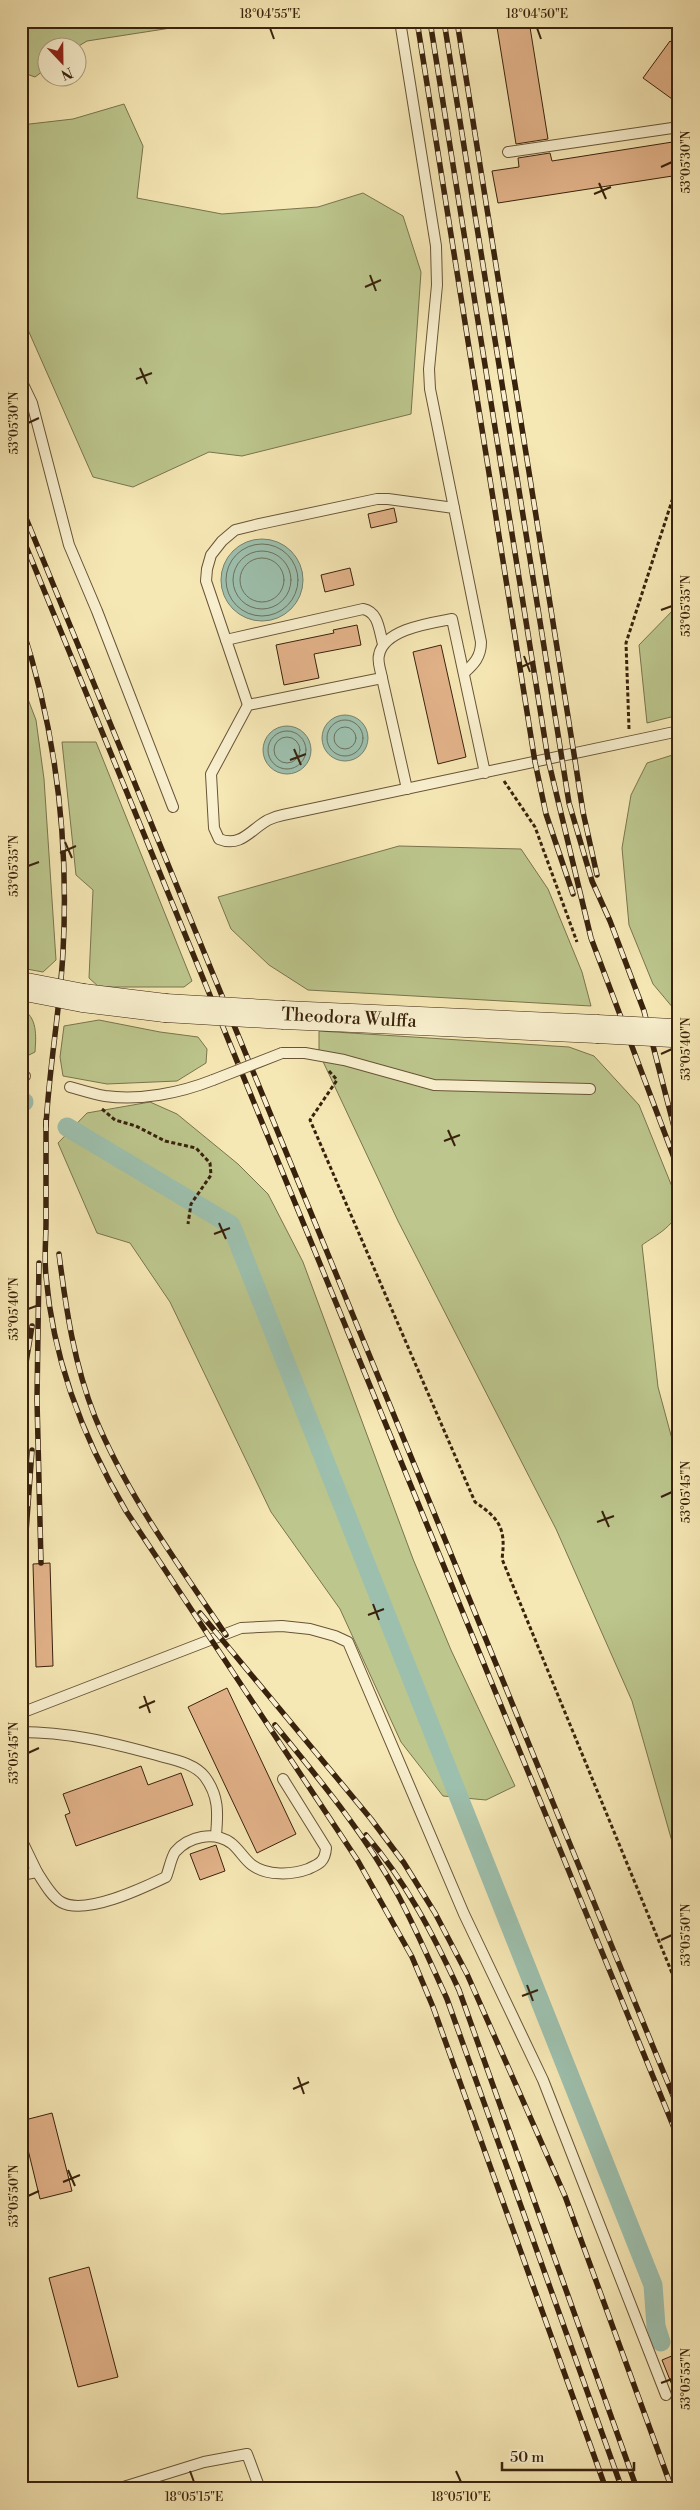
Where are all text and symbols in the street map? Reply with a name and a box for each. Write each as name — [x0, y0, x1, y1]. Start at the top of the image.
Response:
text: 18°04'55"E — [240, 7, 300, 22]
text: 18°04'50"E — [506, 7, 568, 22]
north arrow — [38, 38, 88, 88]
text: N — [58, 63, 75, 84]
text: 53°05'30"N — [679, 130, 694, 194]
text: 53°05'30"N — [7, 391, 22, 455]
text: 53°05'35"N — [679, 575, 694, 637]
text: 53°05'35"N — [7, 835, 22, 897]
street label: Theodora Wulffa — [281, 1003, 418, 1033]
text: 53°05'40"N — [679, 1017, 694, 1081]
text: 53°05'40"N — [7, 1277, 22, 1341]
text: 53°05'45"N — [679, 1461, 694, 1523]
text: 53°05'45"N — [7, 1722, 22, 1784]
text: 53°05'50"N — [679, 1903, 694, 1967]
text: 53°05'50"N — [7, 2164, 22, 2228]
text: 53°05'55"N — [679, 2348, 694, 2410]
scale bar — [502, 2440, 635, 2472]
text: 50 m — [510, 2448, 544, 2467]
text: 18°05'15"E — [165, 2490, 223, 2505]
text: 18°05'10"E — [431, 2490, 491, 2505]

